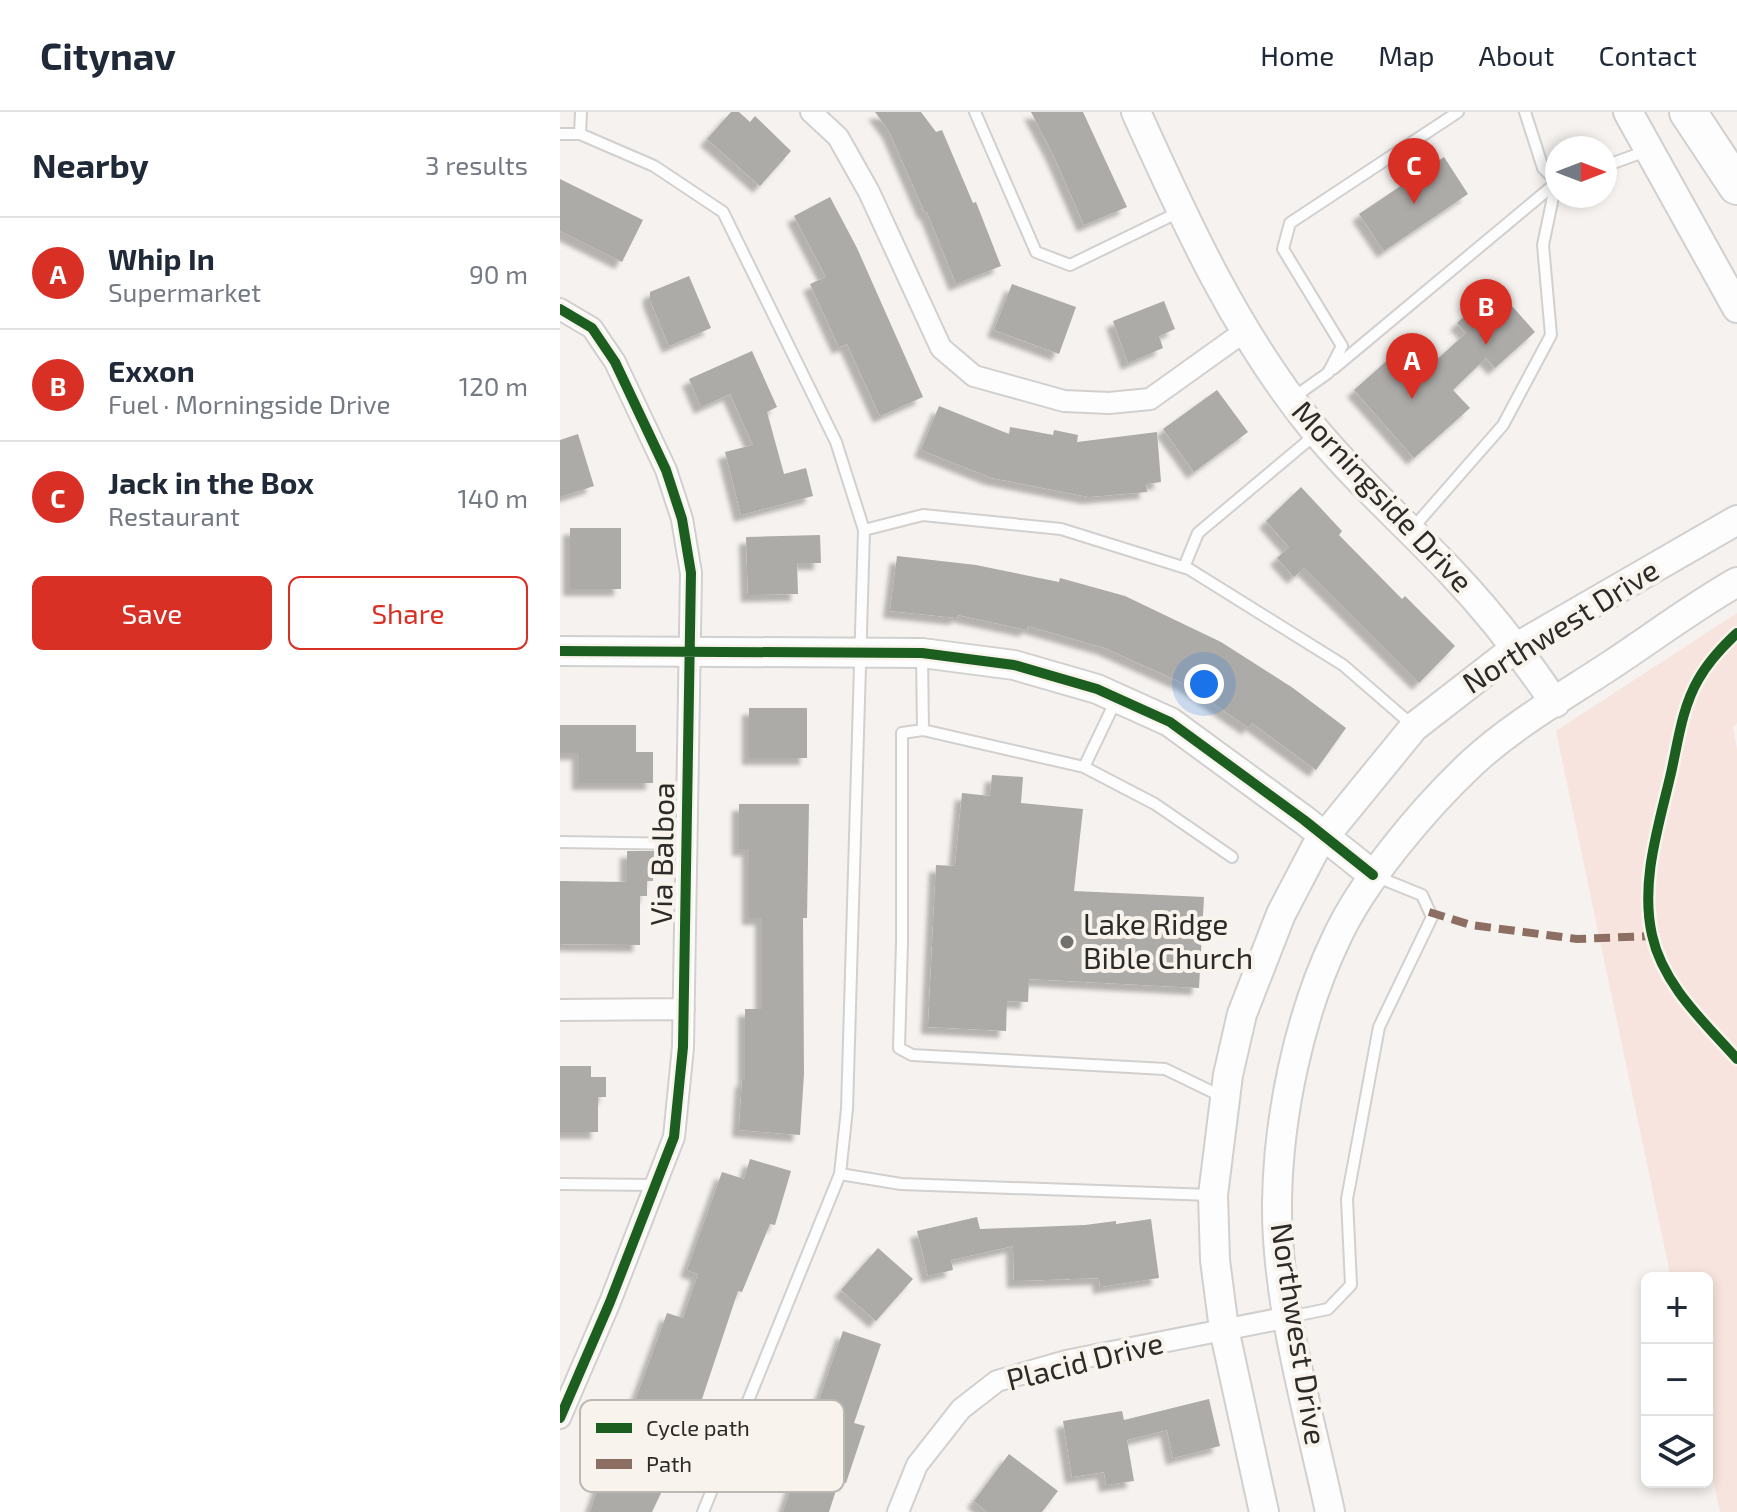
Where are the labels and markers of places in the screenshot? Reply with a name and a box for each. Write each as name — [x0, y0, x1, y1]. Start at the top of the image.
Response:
pin: C — [1388, 138, 1440, 204]
pin: B — [1460, 279, 1512, 345]
pin: A — [1386, 333, 1438, 399]
place label: Lake Ridge Bible Church — [1083, 905, 1253, 975]
marker: Lake Ridge Bible Church — [1058, 933, 1076, 951]

